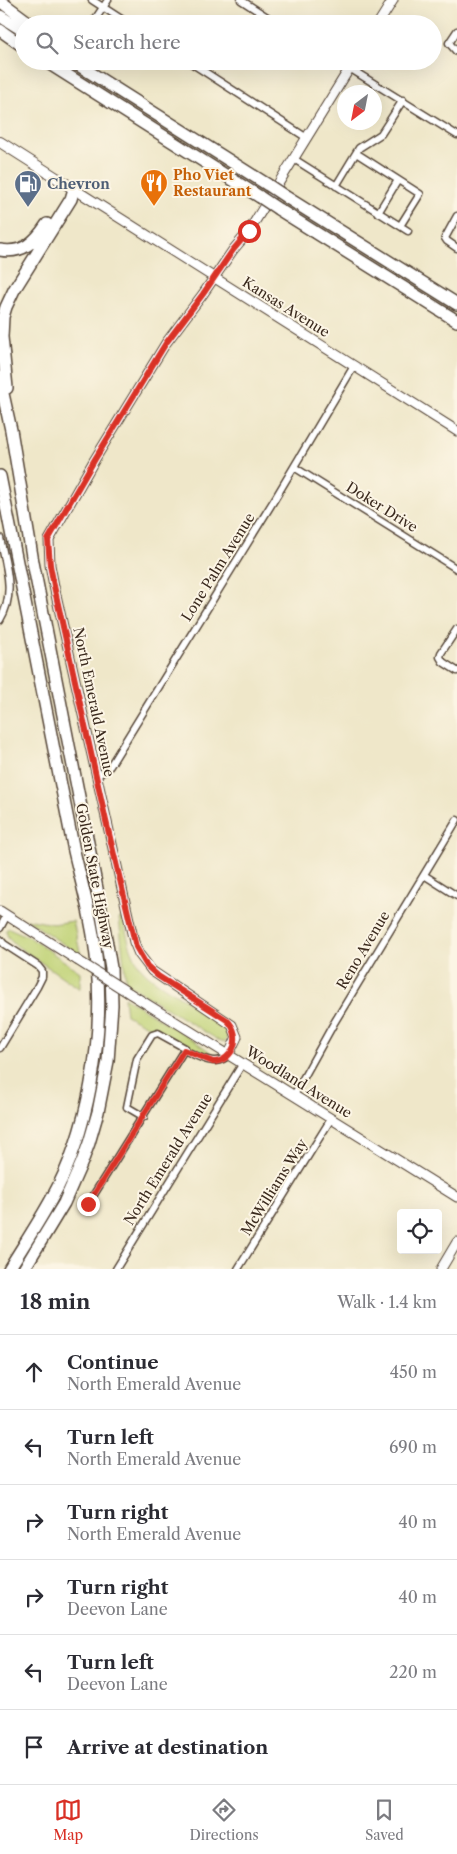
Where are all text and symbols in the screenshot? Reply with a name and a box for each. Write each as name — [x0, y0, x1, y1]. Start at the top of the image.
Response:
search box — [15, 15, 442, 70]
icon: search — [33, 29, 61, 57]
text: Search here — [73, 31, 181, 54]
north arrow — [337, 85, 382, 130]
place label: Pho Viet Restaurant — [173, 166, 252, 200]
restaurant icon: Pho Viet Restaurant — [139, 168, 169, 207]
fuel station icon: Chevron — [13, 169, 43, 208]
place label: Chevron — [47, 175, 110, 193]
route start — [238, 220, 261, 243]
street label: Kansas Avenue — [239, 273, 333, 341]
street label: Doker Drive — [343, 478, 421, 536]
street label: Lone Palm Avenue — [177, 509, 259, 625]
street label: North Emerald Avenue — [69, 626, 119, 779]
street label: Golden State Highway — [72, 802, 118, 951]
street label: Reno Avenue — [333, 907, 394, 992]
street label: Woodland Avenue — [242, 1042, 355, 1122]
street label: North Emerald Avenue — [120, 1089, 216, 1228]
street label: McWilliams Way — [237, 1135, 311, 1239]
route end — [77, 1193, 100, 1216]
map controls — [397, 1209, 442, 1254]
button: locate — [397, 1209, 442, 1254]
text: 18 min — [20, 1289, 90, 1314]
text: Walk · 1.4 km — [337, 1292, 437, 1312]
text: Continue — [67, 1351, 159, 1374]
icon: ahead — [20, 1358, 48, 1386]
text: 450 m — [390, 1362, 437, 1382]
text: North Emerald Avenue — [67, 1374, 241, 1394]
text: Turn left — [67, 1426, 154, 1449]
icon: left — [20, 1433, 48, 1461]
text: 690 m — [389, 1437, 437, 1457]
text: North Emerald Avenue — [67, 1449, 241, 1469]
text: Turn right — [67, 1501, 168, 1524]
icon: right — [20, 1508, 48, 1536]
text: 40 m — [398, 1512, 437, 1532]
text: North Emerald Avenue — [67, 1524, 241, 1544]
text: Turn right — [67, 1576, 168, 1599]
icon: right — [20, 1583, 48, 1611]
text: 40 m — [398, 1587, 437, 1607]
text: Deevon Lane — [67, 1599, 168, 1619]
text: Turn left — [67, 1651, 154, 1674]
icon: left — [20, 1658, 48, 1686]
text: 220 m — [389, 1662, 437, 1682]
text: Deevon Lane — [67, 1674, 168, 1694]
icon: arrive — [20, 1733, 48, 1761]
text: Arrive at destination — [67, 1736, 268, 1759]
tab: Map — [53, 1796, 83, 1844]
tab: Directions — [189, 1796, 259, 1844]
tab: Saved — [365, 1796, 404, 1844]

